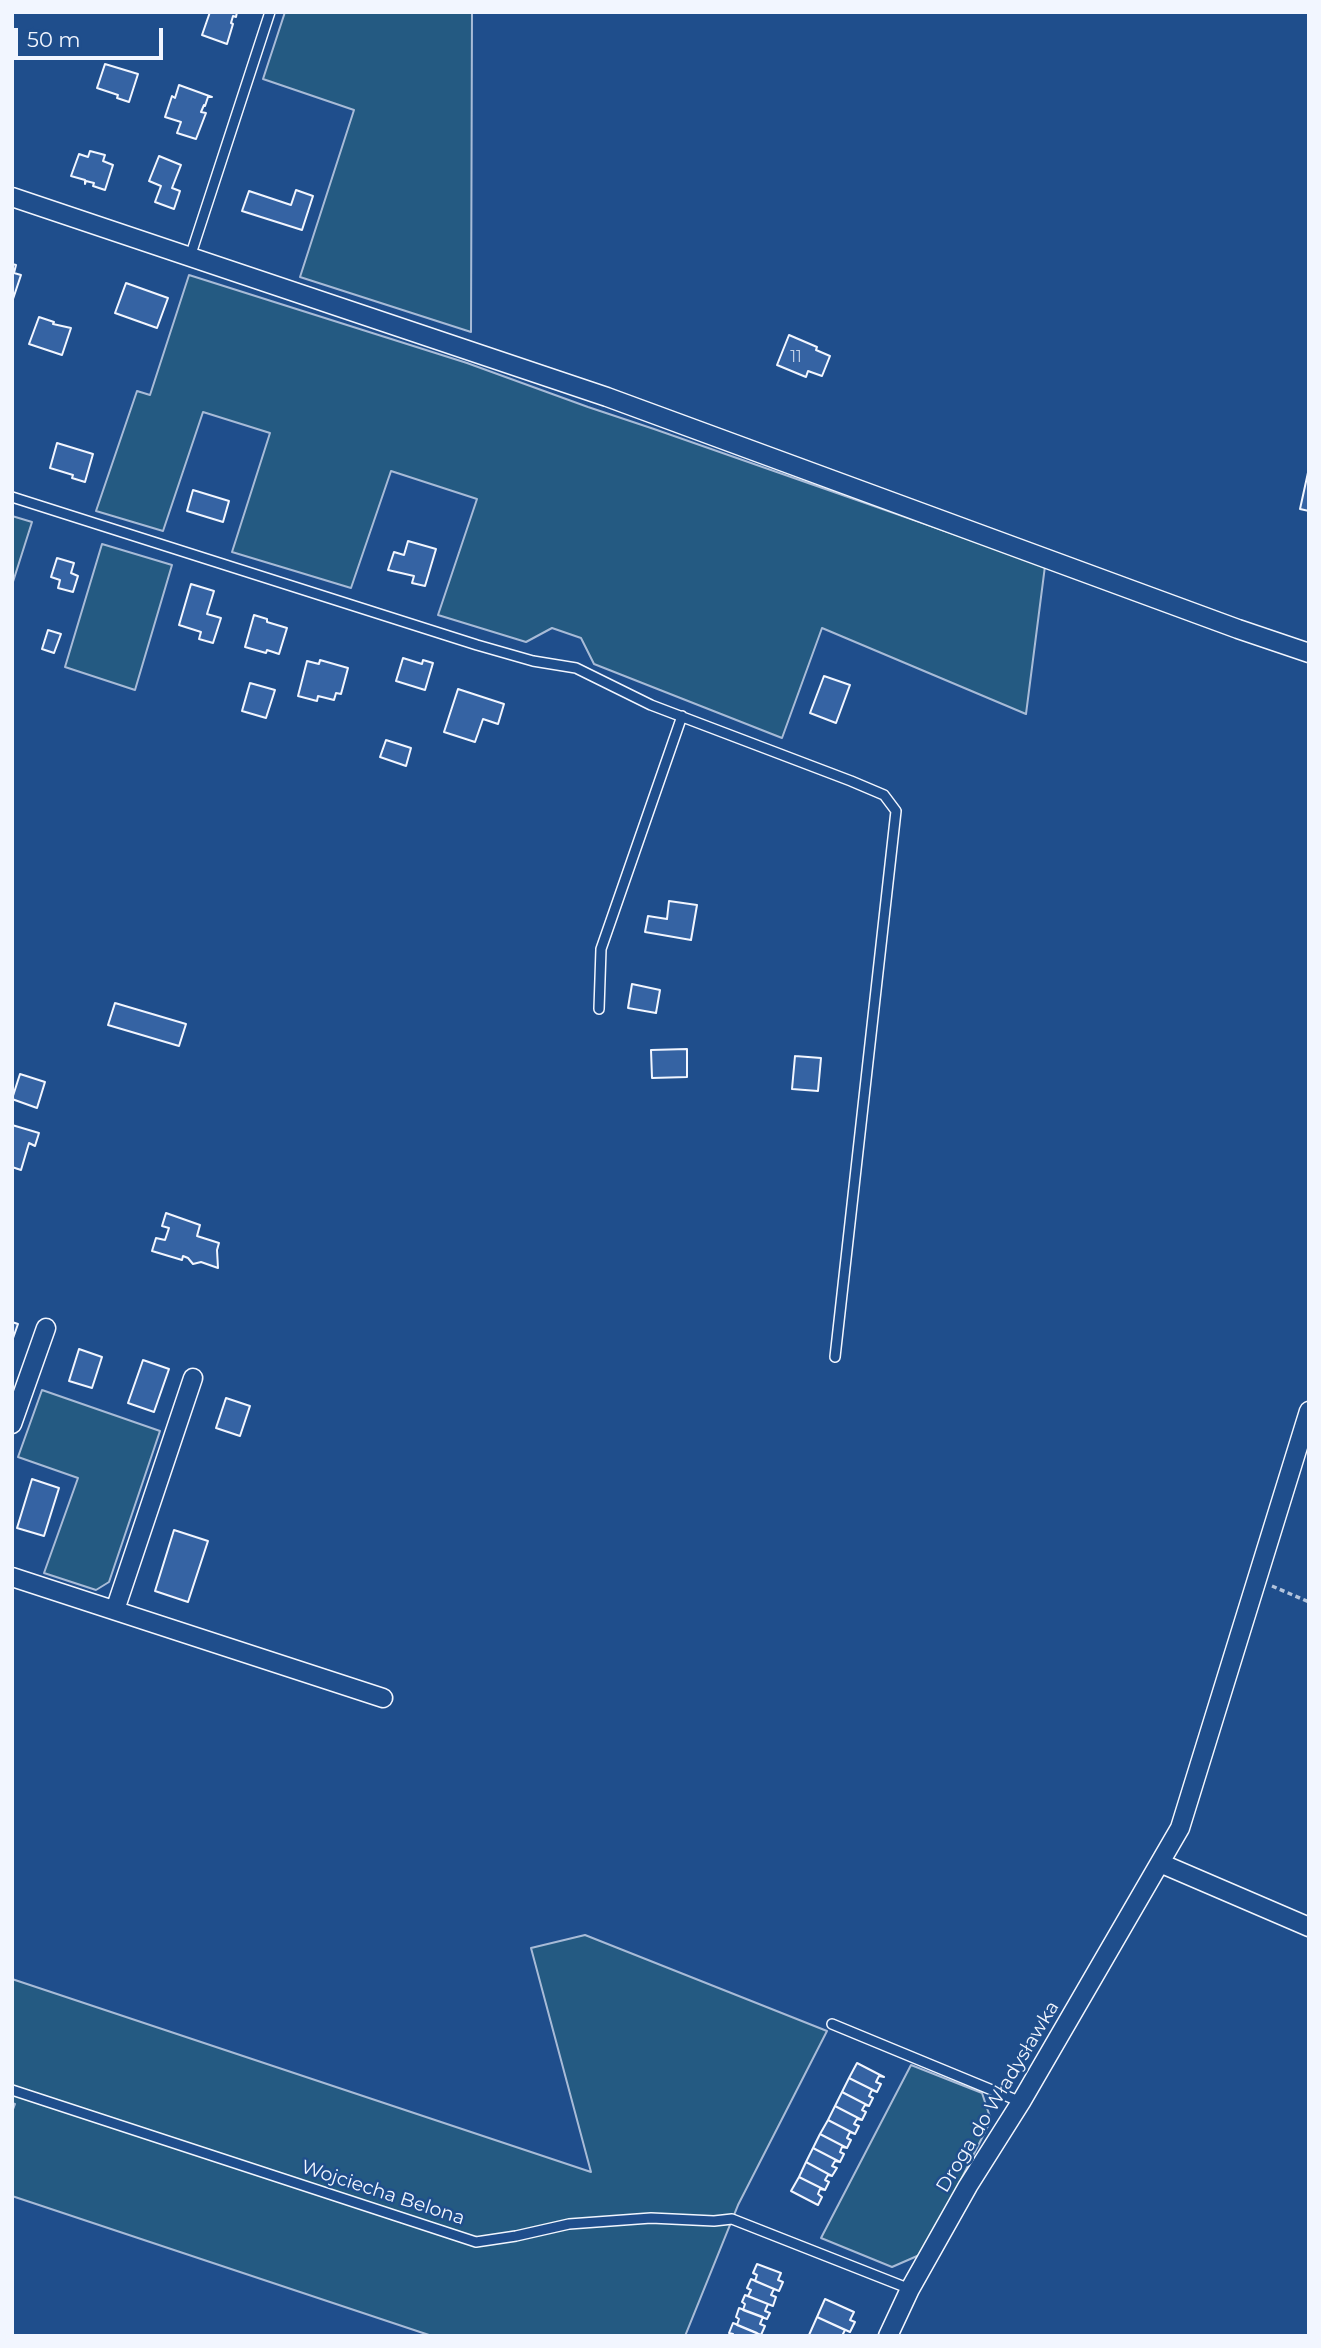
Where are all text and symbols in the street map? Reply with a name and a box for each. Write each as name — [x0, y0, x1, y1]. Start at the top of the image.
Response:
scale bar — [18, 14, 166, 58]
text: 50 m — [27, 27, 81, 52]
house number: 11 — [790, 347, 802, 367]
street label: Droga do Władysławka — [932, 1997, 1064, 2197]
street label: Wojciecha Belona — [298, 2156, 468, 2230]

